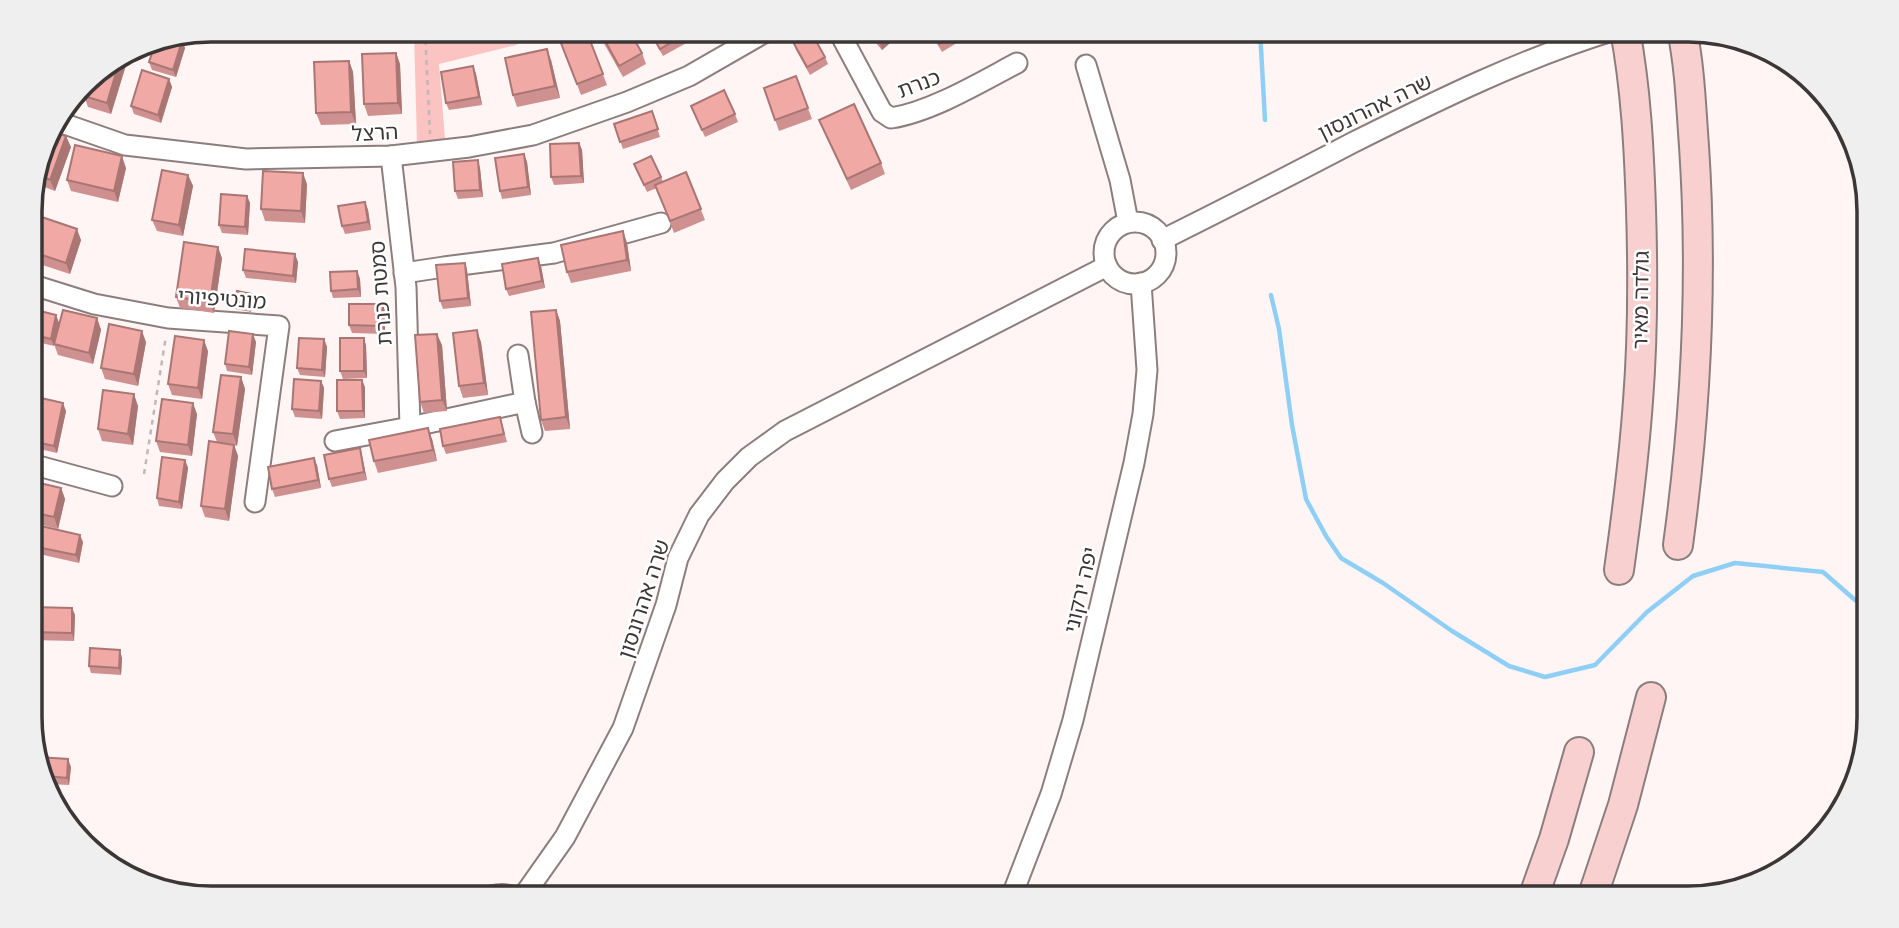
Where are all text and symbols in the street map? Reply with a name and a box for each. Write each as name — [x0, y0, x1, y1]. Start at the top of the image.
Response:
street label: כנרת — [894, 64, 944, 103]
street label: שרה אהרונסון — [1314, 68, 1436, 145]
street label: הרצל — [351, 119, 399, 146]
street label: סמטת כנרת — [364, 240, 397, 346]
street label: גולדה מאיר — [1627, 250, 1654, 350]
street label: מונטיפיורי — [177, 283, 267, 314]
street label: שרה אהרונסון — [613, 536, 675, 662]
street label: יפה ירקוני — [1058, 544, 1103, 635]

